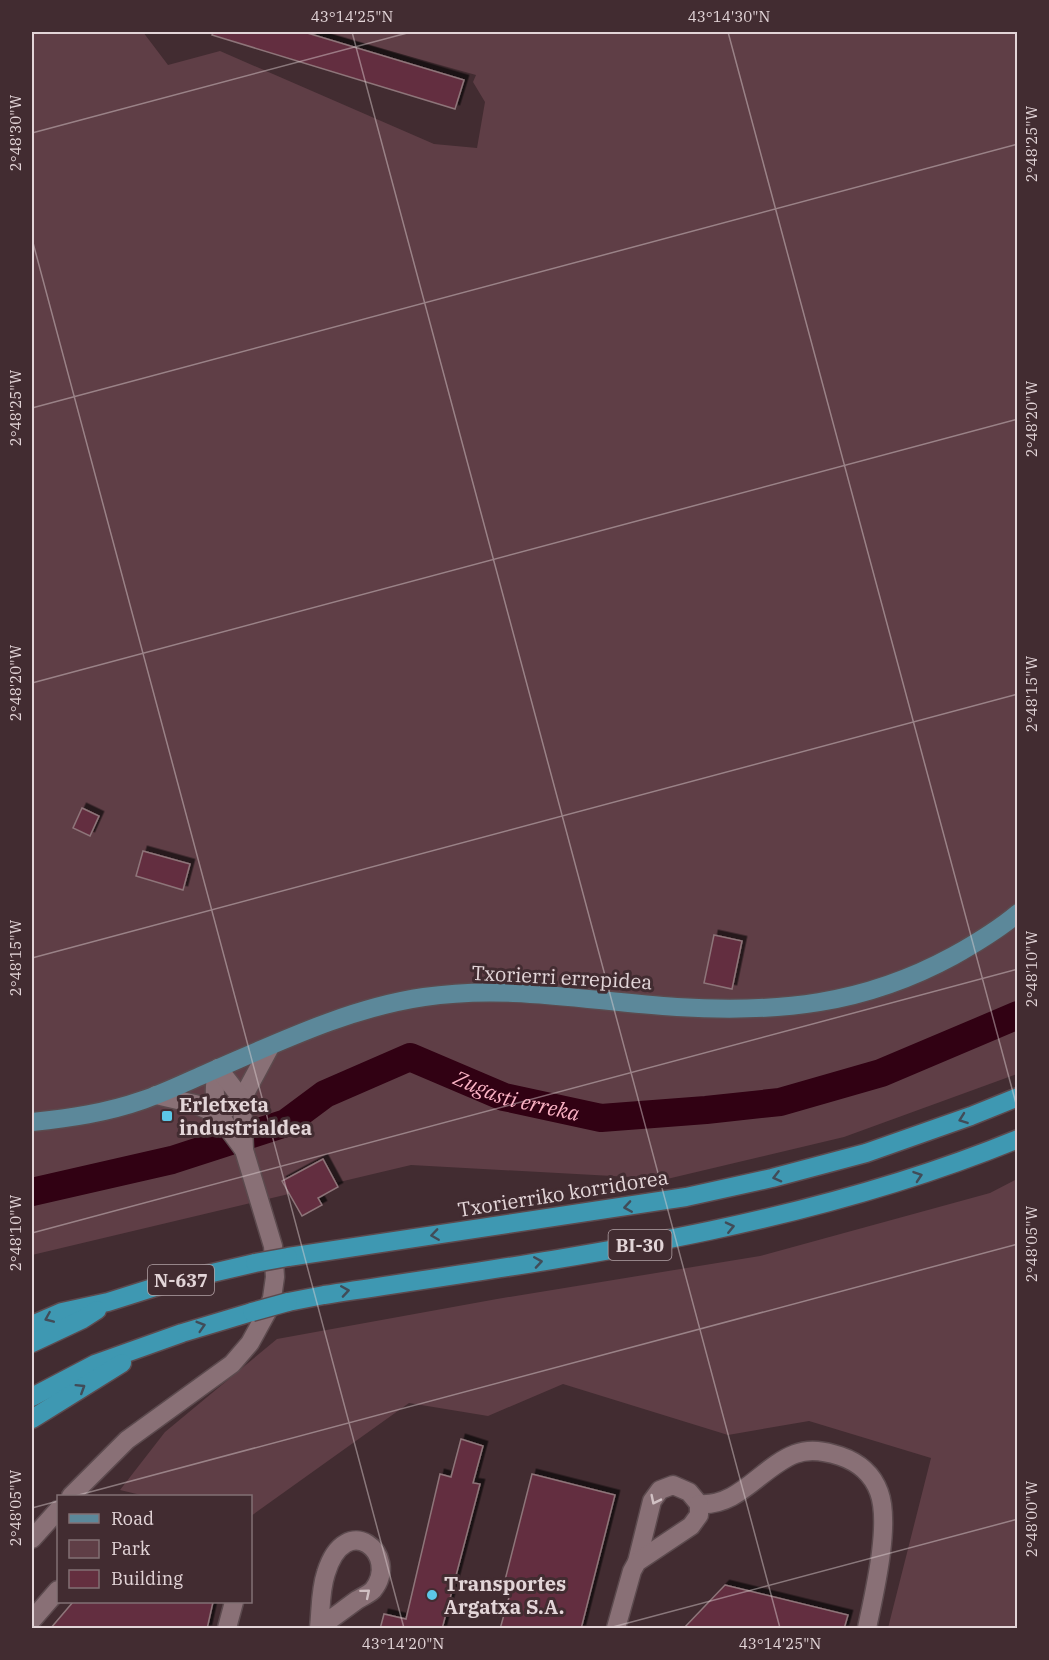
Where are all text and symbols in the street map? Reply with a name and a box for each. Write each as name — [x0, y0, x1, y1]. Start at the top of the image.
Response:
text: 43°14'25"N — [311, 7, 393, 26]
text: 43°14'30"N — [688, 7, 770, 26]
text: 2°48'30"W — [6, 94, 25, 171]
text: 2°48'25"W — [1022, 105, 1041, 182]
text: 2°48'25"W — [6, 369, 25, 446]
text: 2°48'20"W — [1022, 380, 1041, 457]
text: 2°48'20"W — [6, 644, 25, 721]
text: 2°48'15"W — [1022, 655, 1041, 732]
text: 2°48'15"W — [6, 919, 25, 996]
text: 2°48'10"W — [1022, 930, 1041, 1007]
street label: Txorierri errepidea — [471, 959, 653, 995]
water label: Zugasti erreka — [449, 1063, 583, 1127]
place label: Erletxeta industrialdea — [179, 1091, 312, 1141]
marker: Erletxeta industrialdea — [160, 1109, 174, 1123]
one-way arrow — [958, 1111, 969, 1124]
street label: Txorierriko korridorea — [456, 1163, 670, 1223]
one-way arrow — [772, 1169, 782, 1182]
one-way arrow — [912, 1170, 923, 1183]
text: 2°48'10"W — [6, 1194, 25, 1271]
one-way arrow — [623, 1200, 633, 1212]
text: 2°48'05"W — [1022, 1205, 1041, 1282]
one-way arrow — [725, 1221, 735, 1234]
one-way arrow — [431, 1229, 440, 1241]
road number: BI-30 — [608, 1230, 672, 1260]
one-way arrow — [534, 1256, 543, 1268]
road number: N-637 — [148, 1265, 214, 1295]
one-way arrow — [341, 1286, 350, 1298]
one-way arrow — [44, 1311, 55, 1323]
one-way arrow — [195, 1321, 206, 1334]
one-way arrow — [75, 1383, 85, 1395]
text: 2°48'05"W — [6, 1469, 25, 1546]
text: 2°48'00"W — [1022, 1480, 1041, 1557]
one-way arrow — [650, 1494, 662, 1505]
legend — [57, 1495, 252, 1603]
text: Road — [111, 1507, 154, 1530]
text: Park — [111, 1537, 151, 1560]
text: Building — [111, 1567, 183, 1590]
place label: Transportes Argatxa S.A. — [444, 1570, 566, 1620]
marker: Transportes Argatxa S.A. — [425, 1588, 439, 1602]
one-way arrow — [359, 1589, 370, 1600]
text: 43°14'20"N — [362, 1634, 444, 1653]
text: 43°14'25"N — [739, 1634, 821, 1653]

